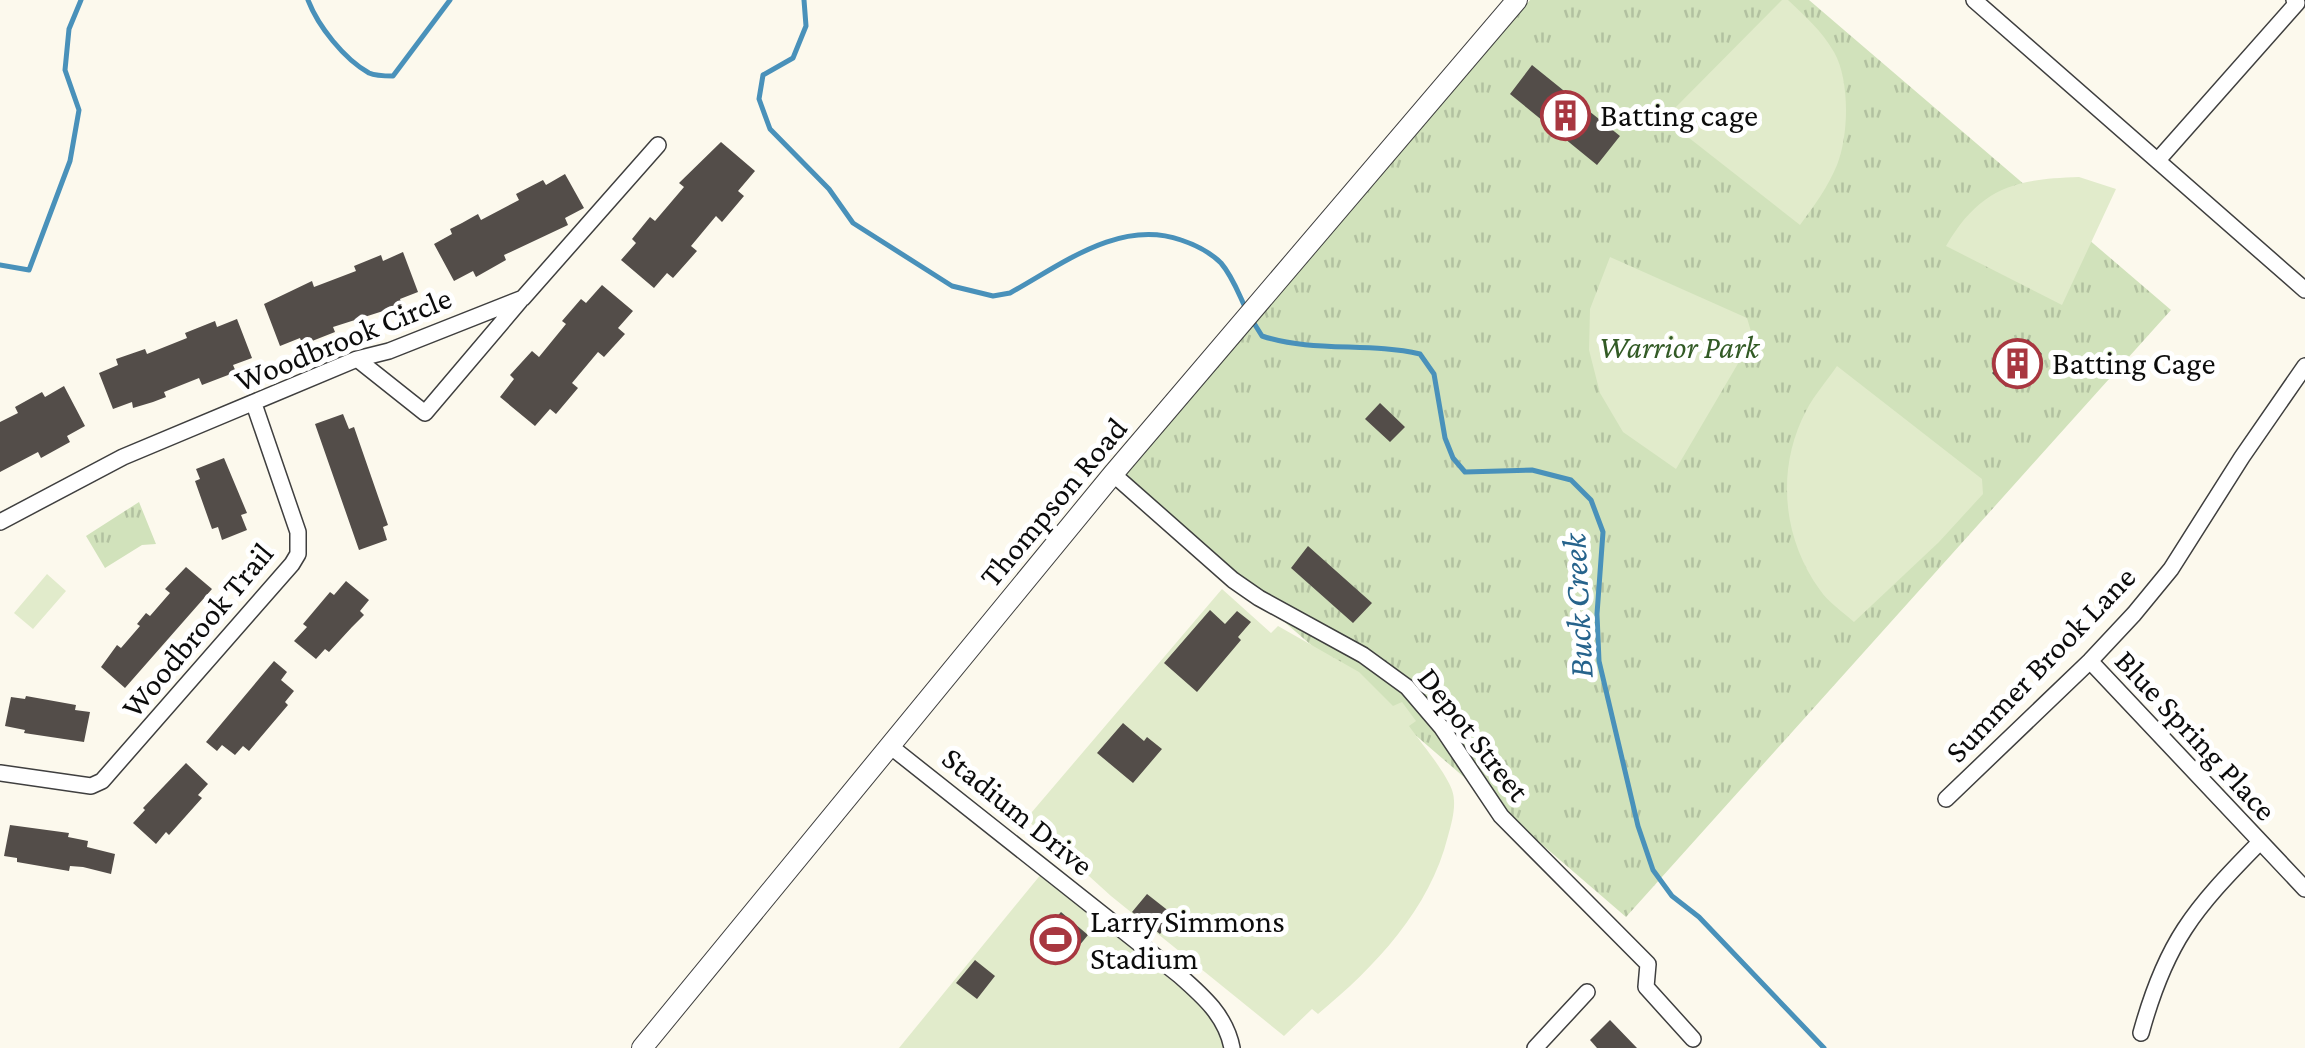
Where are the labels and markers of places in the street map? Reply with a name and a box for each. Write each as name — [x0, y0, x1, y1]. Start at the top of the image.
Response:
building icon: Batting cage — [1539, 89, 1591, 141]
place label: Batting cage — [1600, 97, 1758, 133]
building icon: Batting Cage — [1991, 337, 2043, 389]
place label: Batting Cage — [2052, 345, 2215, 381]
place label: Larry Simmons Stadium — [1090, 903, 1285, 976]
sports icon: Larry Simmons Stadium — [1029, 913, 1081, 965]

